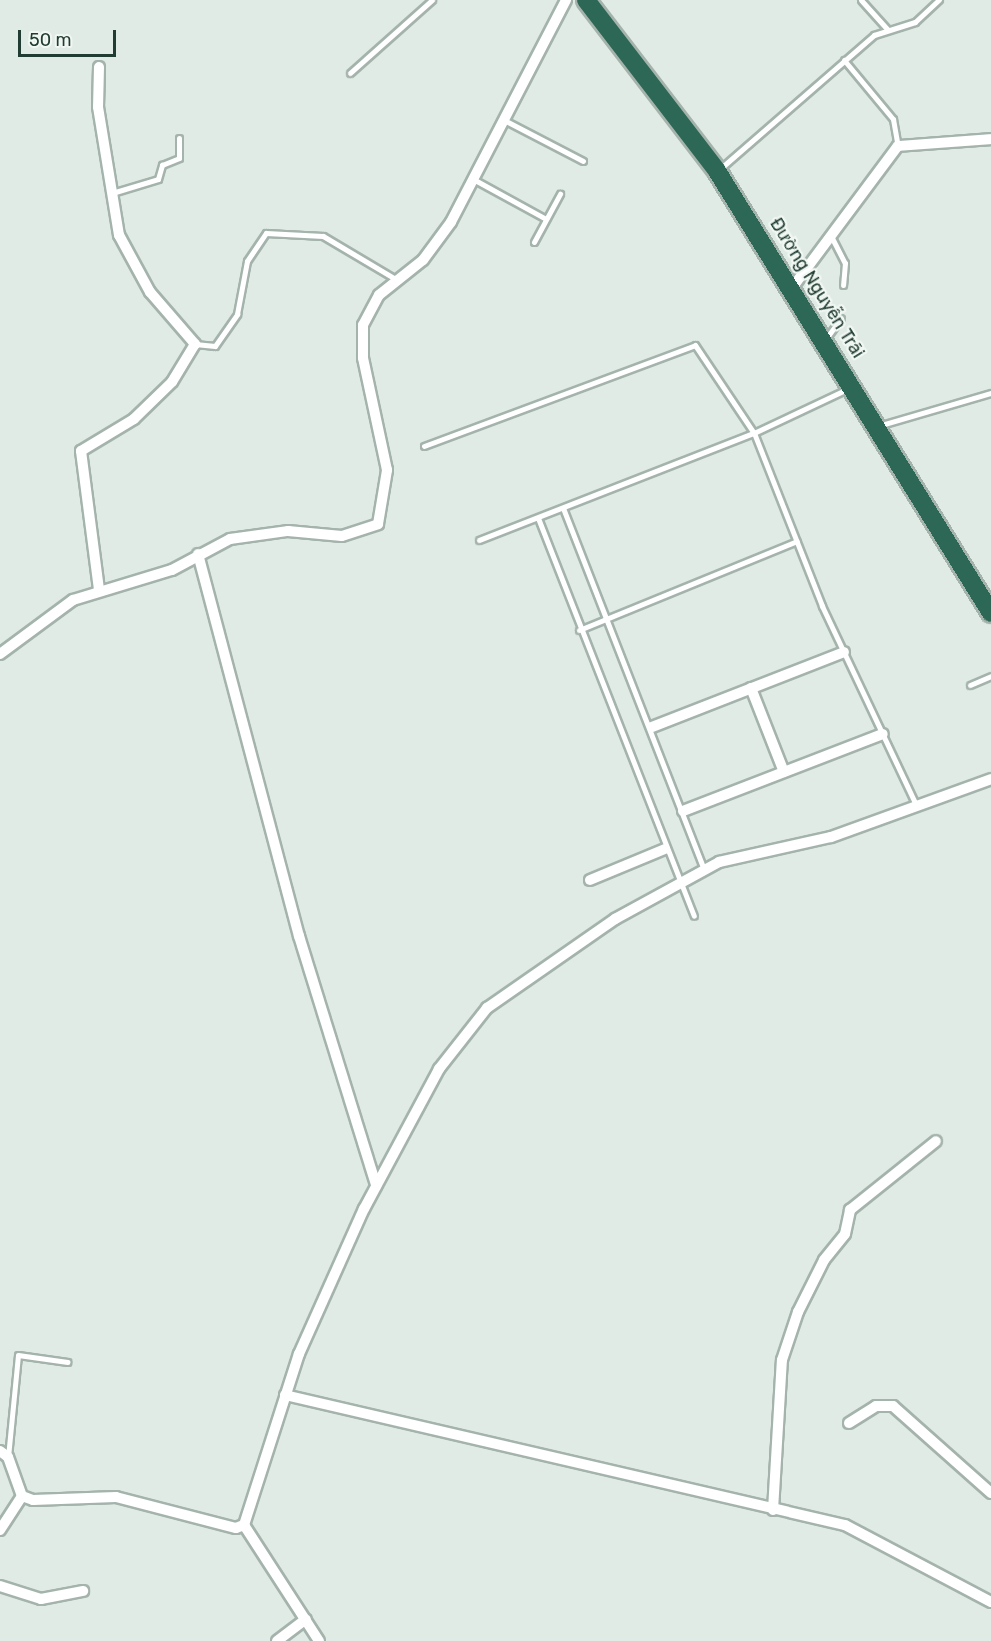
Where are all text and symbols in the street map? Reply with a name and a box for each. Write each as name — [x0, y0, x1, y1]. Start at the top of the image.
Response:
scale bar — [21, 18, 118, 56]
text: 50 m — [29, 29, 72, 51]
street label: Đường Nguyễn Trãi — [765, 214, 869, 362]

